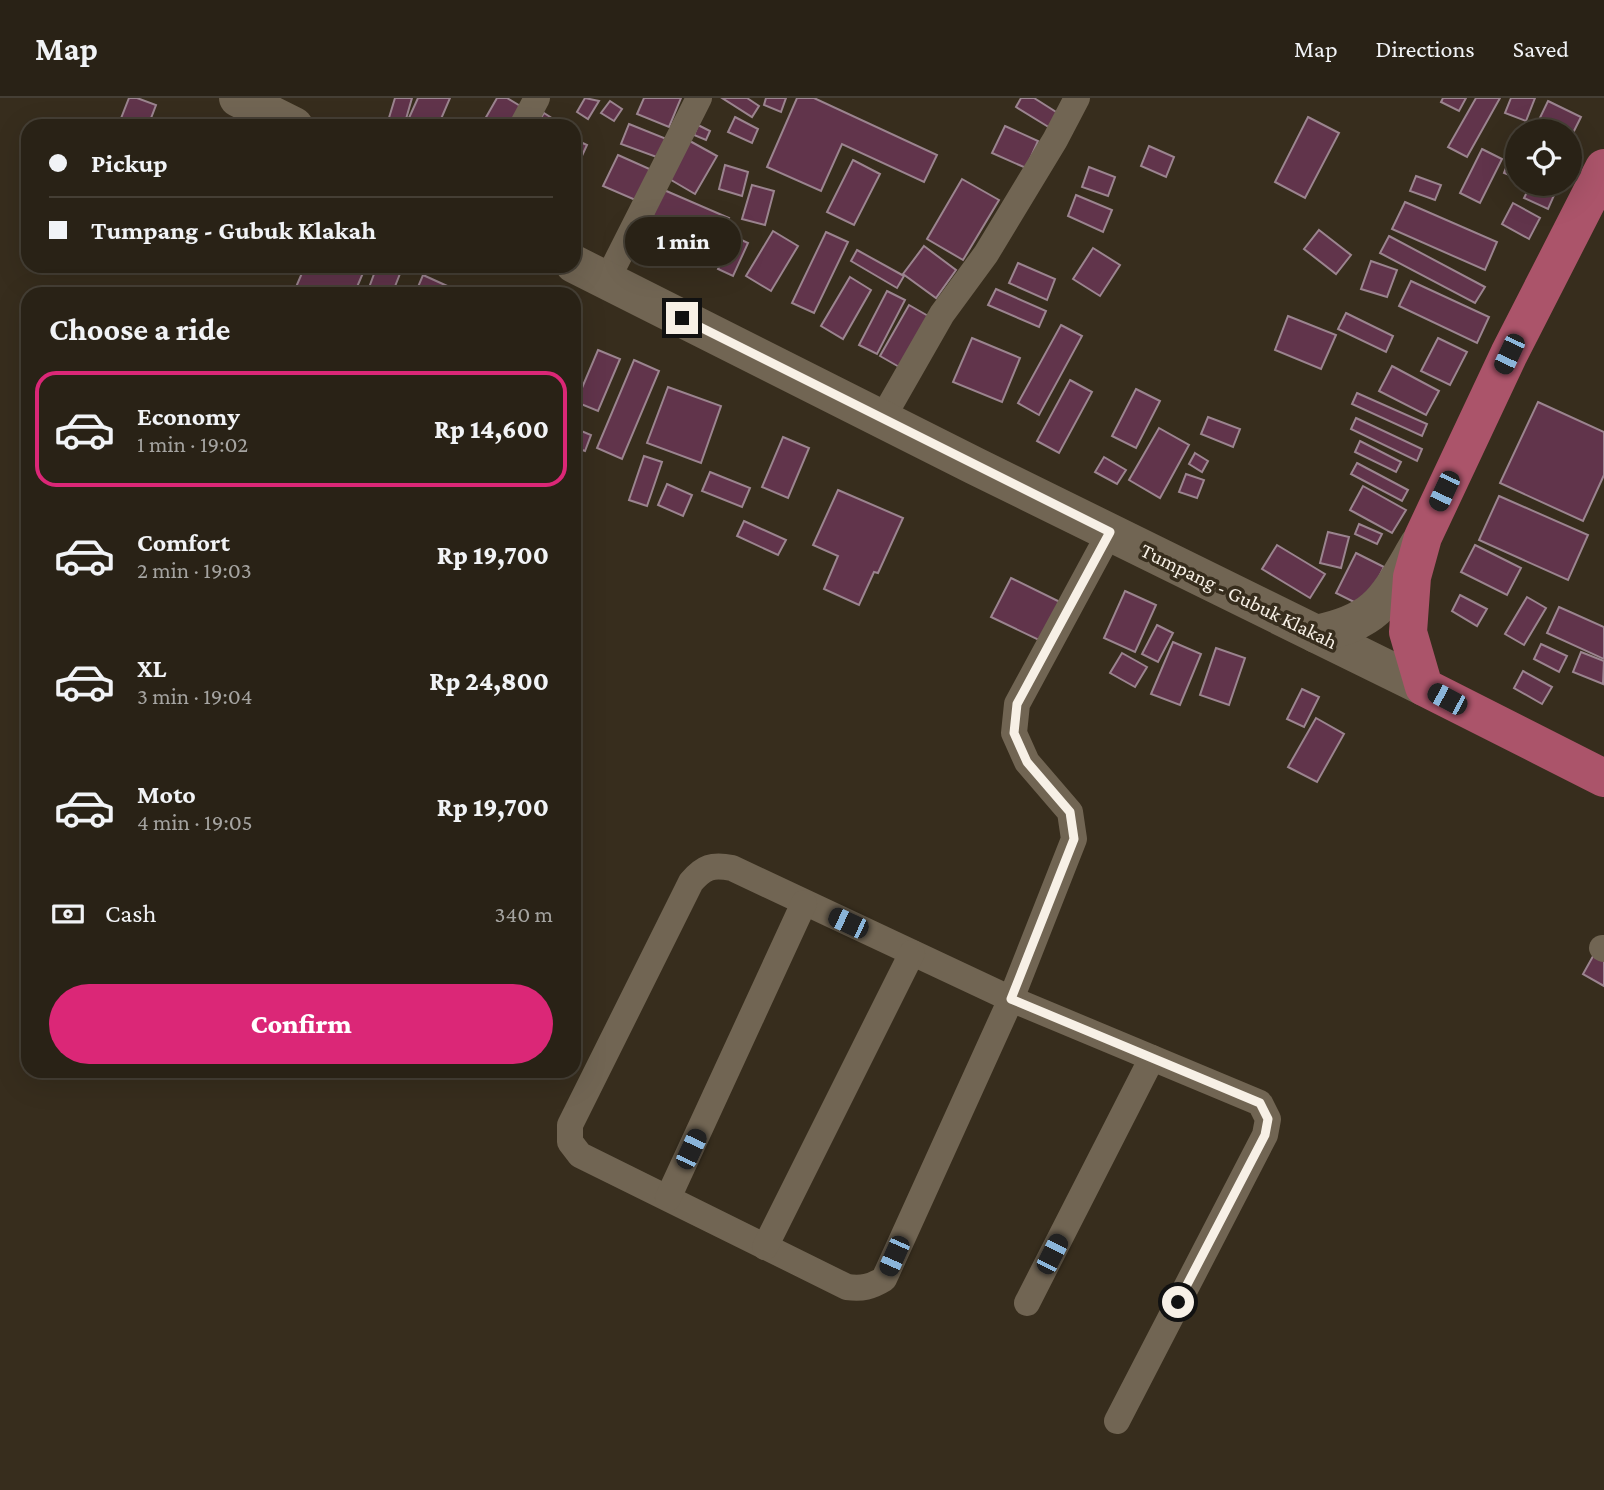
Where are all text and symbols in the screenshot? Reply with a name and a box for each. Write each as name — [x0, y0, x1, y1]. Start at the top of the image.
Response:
text: Map — [35, 30, 98, 67]
text: Map — [1294, 35, 1338, 62]
text: Directions — [1376, 35, 1475, 62]
text: Saved — [1513, 35, 1569, 62]
map controls — [1505, 119, 1582, 196]
button: locate — [1505, 119, 1582, 196]
text: Pickup — [91, 149, 168, 178]
text: Tumpang - Gubuk Klakah — [91, 216, 376, 245]
callout: 1 min — [624, 216, 740, 266]
text: 1 min — [656, 228, 710, 254]
route end — [666, 302, 698, 334]
text: Choose a ride — [49, 311, 230, 347]
car — [1491, 331, 1528, 377]
icon: car — [53, 398, 116, 461]
text: Economy — [137, 402, 240, 431]
text: Rp 14,600 — [434, 415, 549, 444]
text: 1 min · 19:02 — [137, 431, 248, 457]
car — [1426, 468, 1463, 514]
icon: car — [53, 524, 116, 587]
text: Comfort — [137, 528, 230, 557]
street label: Tumpang - Gubuk Klakah — [1137, 538, 1341, 654]
text: Rp 19,700 — [437, 541, 549, 570]
text: 2 min · 19:03 — [137, 557, 252, 583]
icon: car — [53, 650, 116, 713]
text: XL — [137, 654, 166, 683]
text: Rp 24,800 — [429, 667, 549, 696]
car — [1424, 680, 1471, 718]
text: 3 min · 19:04 — [137, 683, 253, 709]
icon: car — [53, 776, 116, 839]
text: Moto — [137, 780, 196, 809]
text: Rp 19,700 — [437, 793, 549, 822]
text: 4 min · 19:05 — [137, 809, 253, 835]
icon: cash — [49, 895, 87, 933]
text: Cash — [105, 899, 156, 928]
text: 340 m — [495, 901, 553, 927]
car — [825, 905, 872, 941]
button: Confirm — [49, 984, 553, 1064]
car — [673, 1126, 710, 1172]
car — [1034, 1231, 1071, 1277]
car — [876, 1233, 913, 1279]
route start — [1162, 1286, 1194, 1318]

